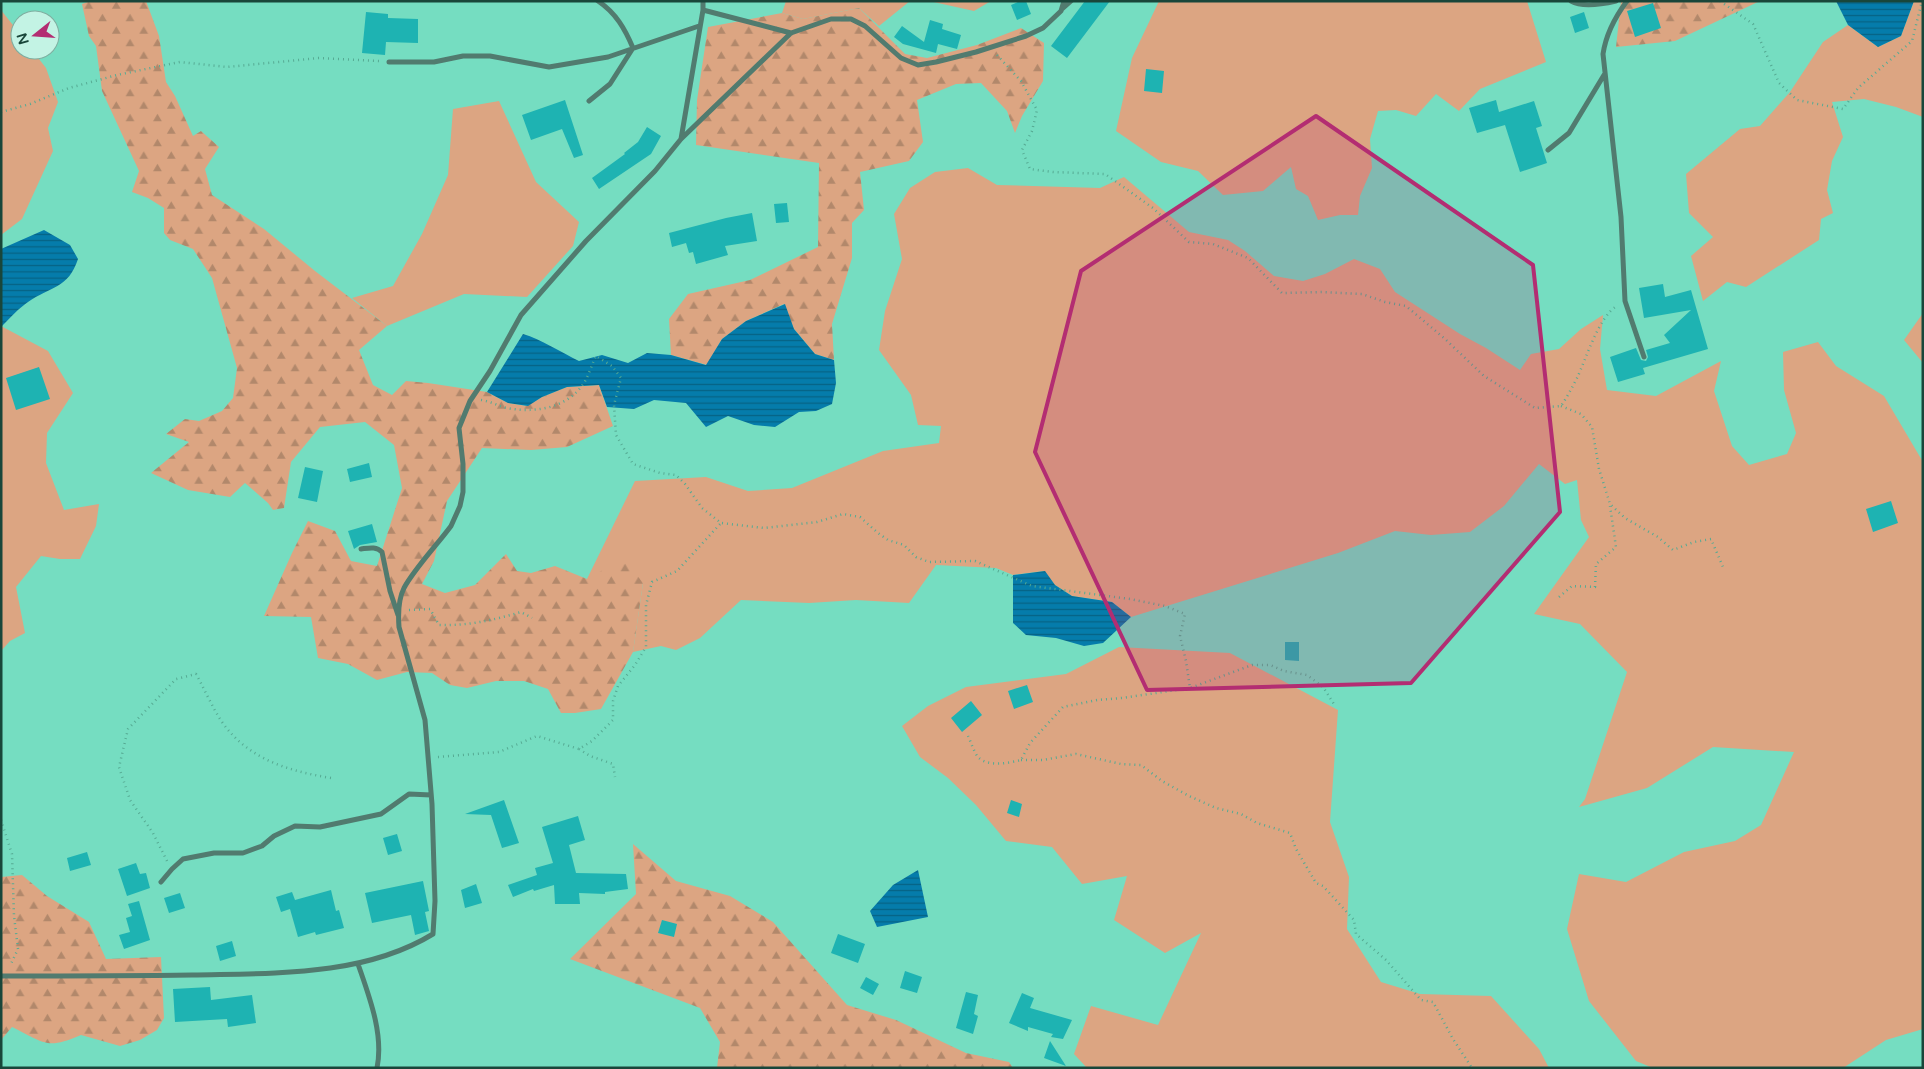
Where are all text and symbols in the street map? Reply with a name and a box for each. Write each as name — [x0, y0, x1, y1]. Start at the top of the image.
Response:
north arrow — [10, 10, 60, 60]
text: N — [13, 31, 33, 47]

